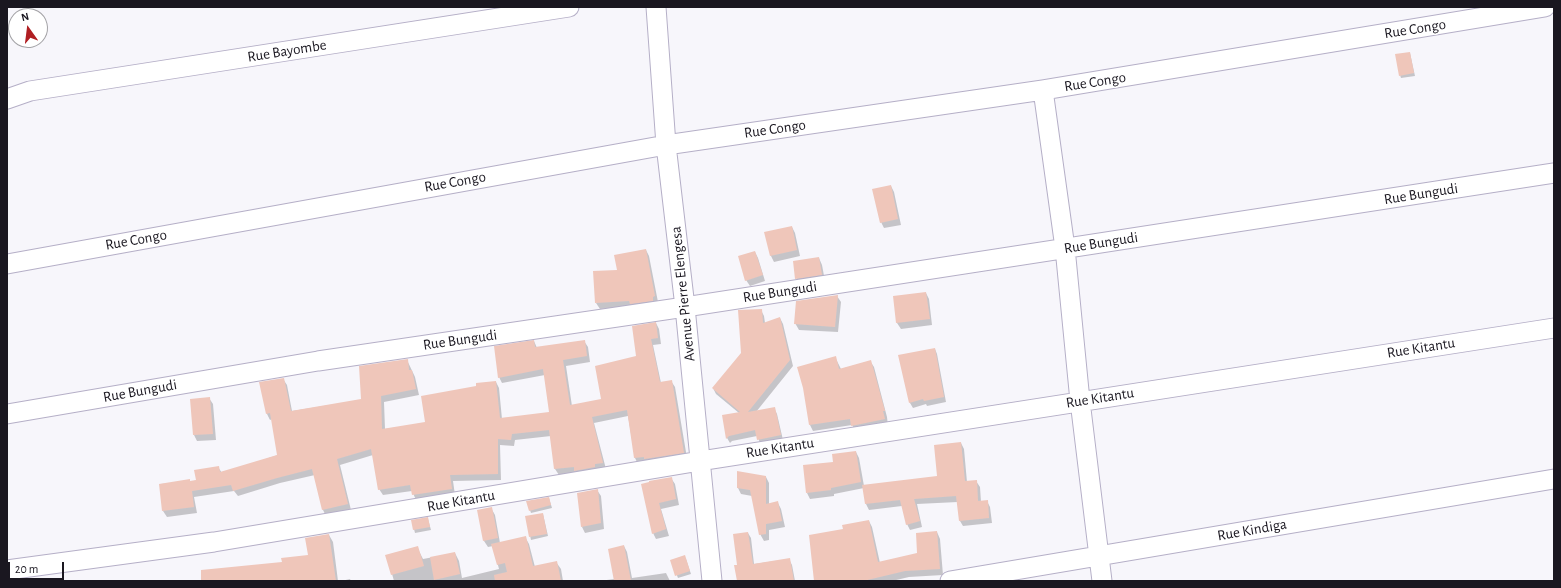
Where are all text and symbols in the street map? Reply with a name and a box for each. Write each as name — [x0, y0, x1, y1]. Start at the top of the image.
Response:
north arrow — [8, 8, 48, 48]
text: N — [20, 11, 30, 23]
street label: Rue Congo — [1383, 15, 1447, 43]
street label: Rue Bayombe — [246, 36, 328, 66]
street label: Rue Congo — [1063, 68, 1127, 96]
street label: Rue Congo — [743, 116, 807, 142]
street label: Rue Congo — [423, 168, 487, 196]
street label: Rue Bungudi — [1383, 179, 1459, 209]
street label: Avenue Pierre Elengesa — [667, 225, 699, 363]
street label: Rue Congo — [104, 226, 168, 254]
street label: Rue Bungudi — [1063, 228, 1139, 258]
street label: Rue Bungudi — [742, 277, 818, 307]
street label: Rue Bungudi — [422, 326, 498, 354]
street label: Rue Kitantu — [1386, 334, 1456, 362]
street label: Rue Bungudi — [102, 376, 178, 406]
street label: Rue Kitantu — [1065, 384, 1135, 412]
street label: Rue Kitantu — [745, 434, 815, 462]
street label: Rue Kitantu — [426, 486, 496, 516]
street label: Rue Kindiga — [1216, 515, 1288, 545]
scale bar — [10, 554, 66, 580]
text: 20 m — [15, 563, 38, 575]

